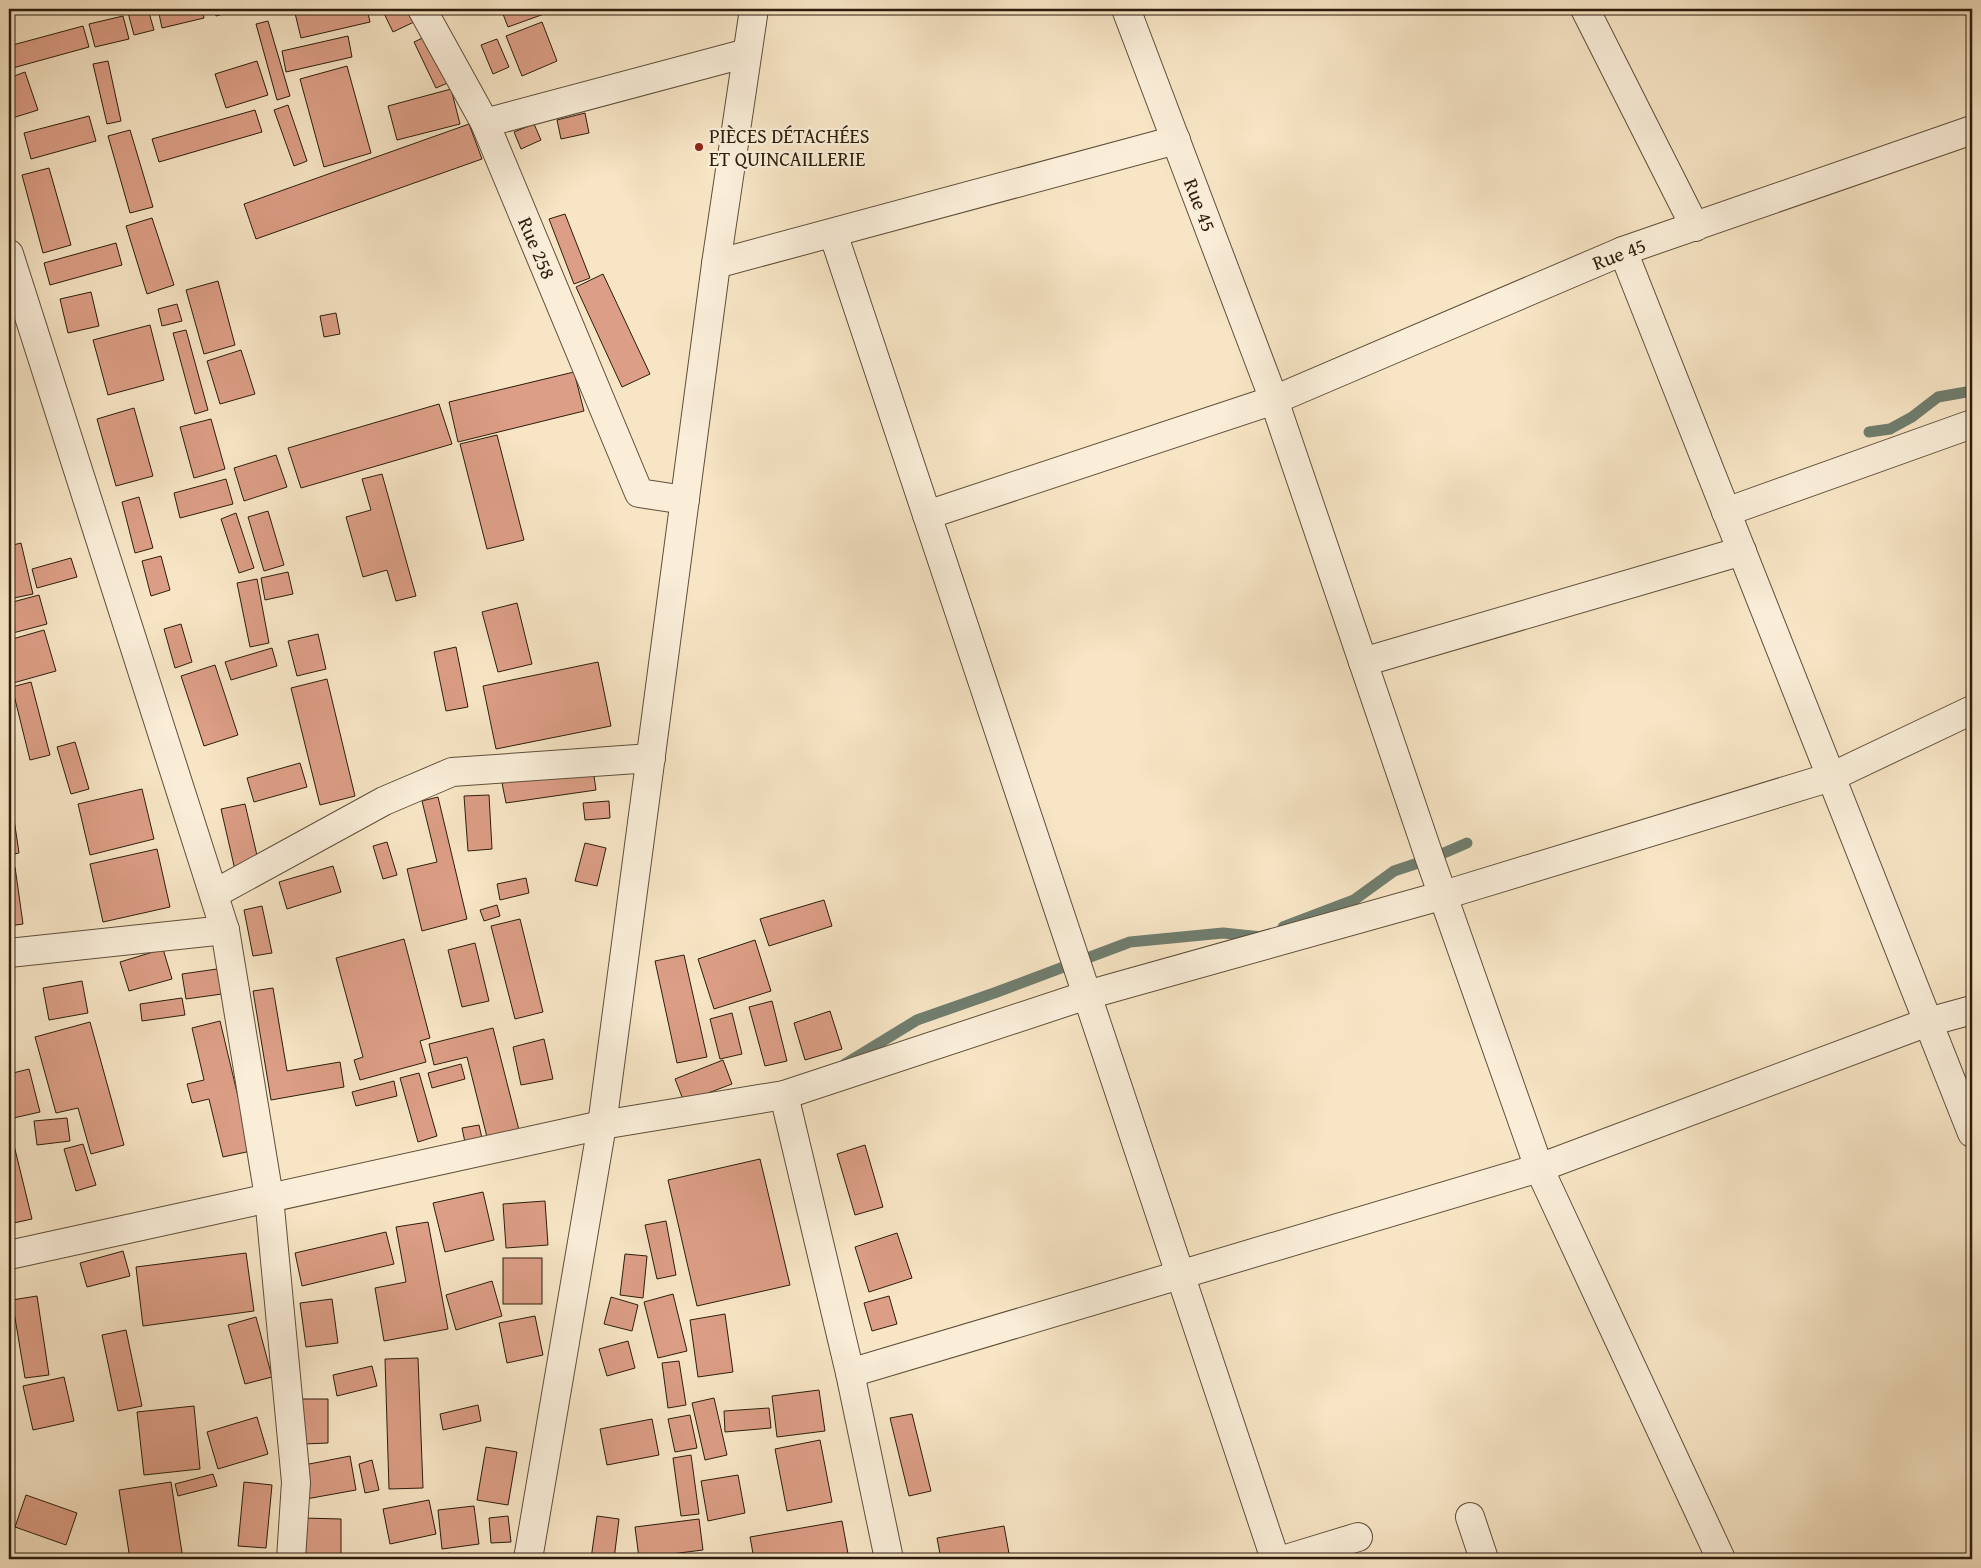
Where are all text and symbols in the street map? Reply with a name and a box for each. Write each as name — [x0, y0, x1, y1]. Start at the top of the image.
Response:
place label: PIÈCES DÉTACHÉES ET QUINCAILLERIE — [709, 121, 869, 173]
marker: PIÈCES DÉTACHÉES ET QUINCAILLERIE — [693, 141, 705, 153]
street label: Rue 45 — [1177, 174, 1224, 236]
street label: Rue 258 — [511, 212, 564, 283]
street label: Rue 45 — [1588, 230, 1650, 277]

